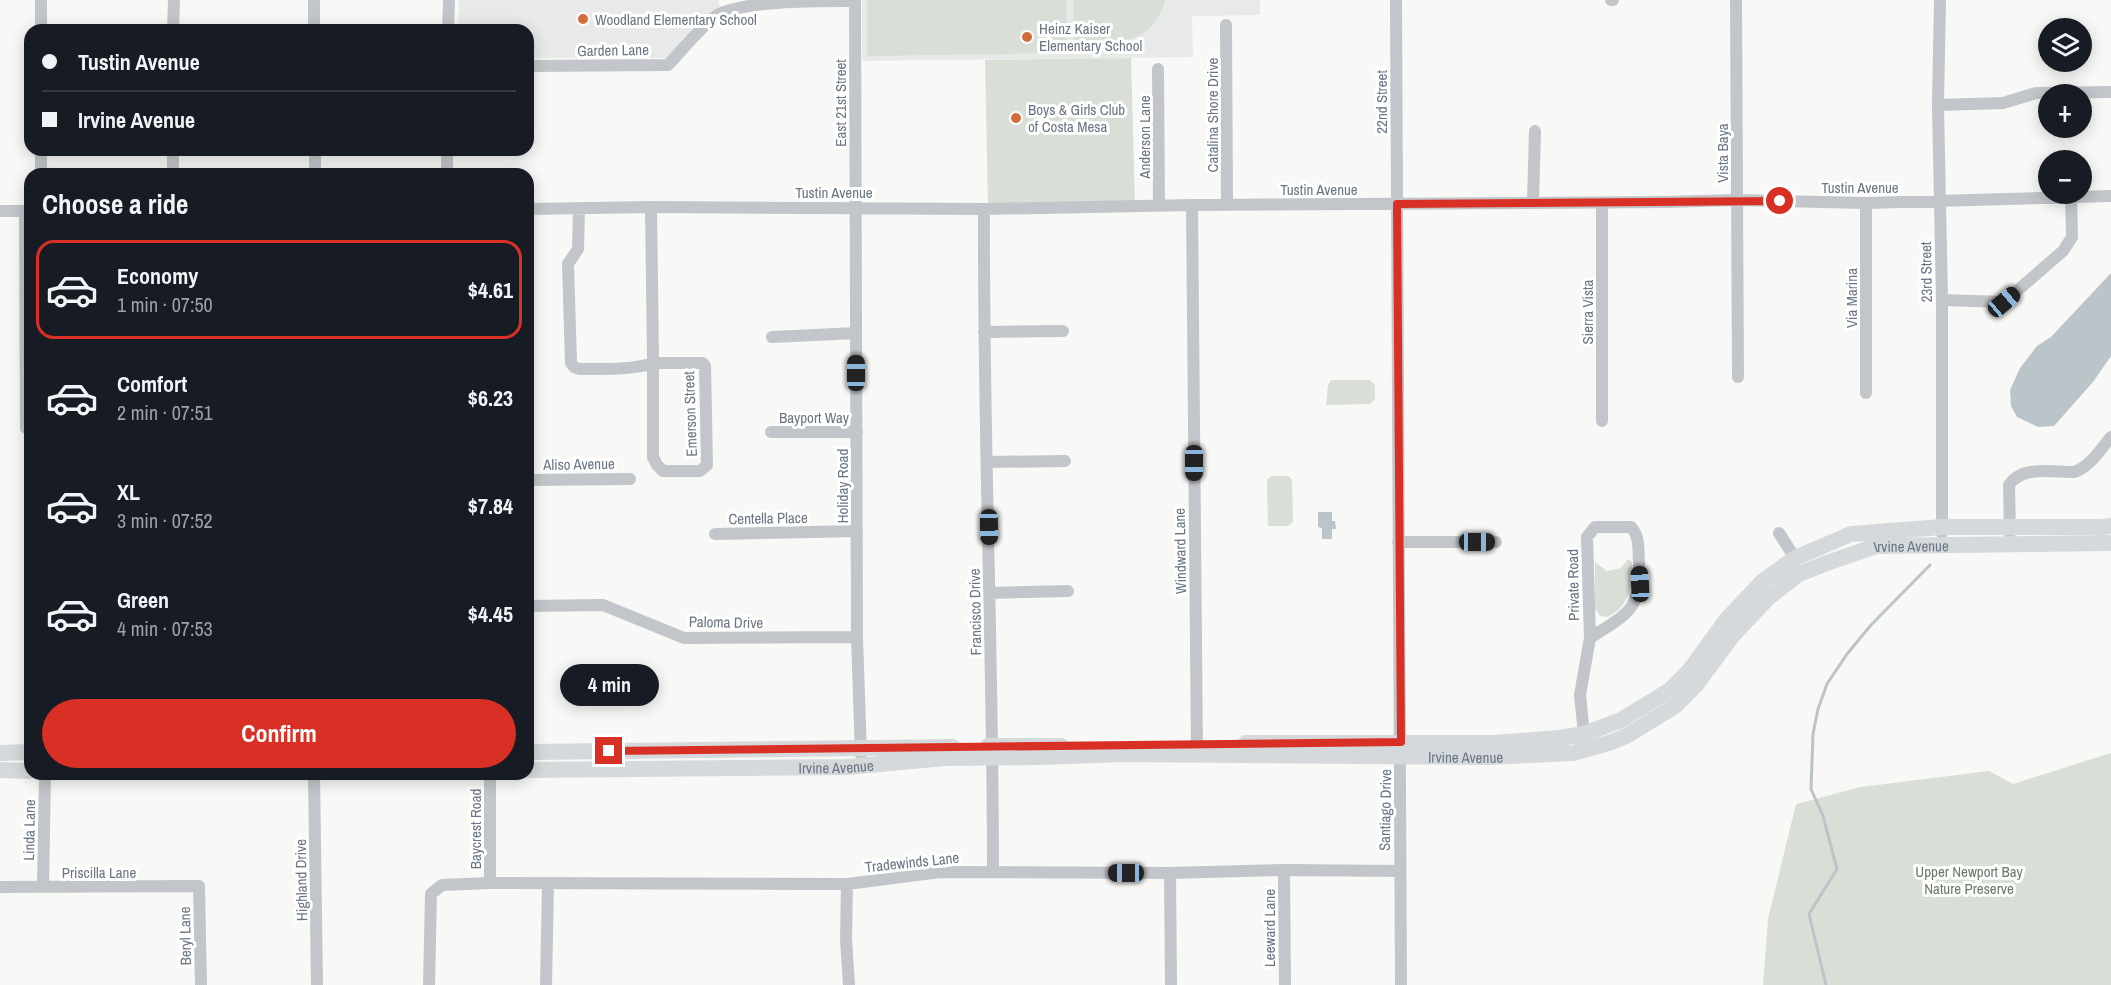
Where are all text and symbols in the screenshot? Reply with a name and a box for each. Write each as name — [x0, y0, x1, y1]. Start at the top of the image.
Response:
place label: Woodland Elementary School — [595, 9, 757, 30]
marker: Woodland Elementary School — [576, 12, 590, 26]
place label: Heinz Kaiser Elementary School — [1039, 18, 1142, 56]
map controls — [2038, 18, 2092, 204]
button: layers — [2038, 18, 2092, 72]
marker: Heinz Kaiser Elementary School — [1020, 30, 1034, 44]
street label: Garden Lane — [577, 39, 649, 61]
text: Tustin Avenue — [78, 47, 200, 77]
street label: Catalina Shore Drive — [1202, 57, 1223, 172]
street label: East 21st Street — [830, 59, 851, 147]
street label: 22nd Street — [1371, 70, 1392, 134]
button: + — [2038, 84, 2092, 138]
street label: Anderson Lane — [1134, 95, 1155, 180]
place label: Boys & Girls Club of Costa Mesa — [1028, 99, 1125, 137]
text: Irvine Avenue — [78, 105, 195, 135]
marker: Boys & Girls Club of Costa Mesa — [1009, 111, 1023, 125]
street label: Vista Baya — [1712, 123, 1733, 183]
button: − — [2038, 150, 2092, 204]
street label: Tustin Avenue — [1821, 177, 1899, 198]
street label: Tustin Avenue — [1280, 179, 1358, 200]
street label: Tustin Avenue — [795, 182, 873, 203]
text: Choose a ride — [42, 186, 188, 222]
route start — [1766, 187, 1793, 214]
street label: 23rd Street — [1915, 241, 1937, 303]
text: Economy — [117, 261, 198, 291]
icon: car — [45, 263, 99, 317]
street label: Via Marina — [1841, 268, 1862, 328]
text: $4.61 — [468, 275, 513, 305]
street label: Sierra Vista — [1577, 279, 1598, 344]
car — [1984, 284, 2024, 320]
text: 1 min · 07:50 — [117, 291, 213, 318]
car — [847, 355, 865, 391]
text: Comfort — [117, 369, 187, 399]
street label: Emerson Street — [678, 370, 702, 457]
icon: car — [45, 371, 99, 425]
text: $6.23 — [468, 383, 513, 413]
text: 2 min · 07:51 — [117, 399, 213, 426]
street label: Bayport Way — [779, 407, 850, 428]
car — [1185, 445, 1203, 481]
street label: Holiday Road — [832, 449, 853, 523]
street label: Aliso Avenue — [542, 453, 615, 475]
text: XL — [117, 477, 140, 507]
icon: car — [45, 479, 99, 533]
text: $7.84 — [468, 491, 513, 521]
text: 3 min · 07:52 — [117, 507, 213, 534]
street label: Centella Place — [728, 507, 808, 529]
street label: Windward Lane — [1169, 508, 1191, 594]
car — [980, 509, 998, 545]
car — [1459, 533, 1495, 551]
street label: Irvine Avenue — [1870, 535, 1949, 557]
street label: Private Road — [1562, 549, 1584, 621]
car — [1630, 566, 1650, 602]
street label: Francisco Drive — [964, 568, 986, 656]
text: Green — [117, 585, 169, 615]
icon: car — [45, 587, 99, 641]
text: $4.45 — [468, 599, 513, 629]
street label: Paloma Drive — [689, 611, 764, 633]
text: 4 min · 07:53 — [117, 615, 213, 642]
callout: 4 min — [560, 664, 658, 706]
text: 4 min — [588, 671, 631, 698]
button: Confirm — [42, 699, 516, 768]
route end — [595, 737, 622, 764]
street label: Irvine Avenue — [1428, 746, 1504, 768]
street label: Irvine Avenue — [798, 754, 875, 778]
street label: Santiago Drive — [1374, 769, 1396, 851]
street label: Baycrest Road — [465, 789, 486, 869]
street label: Linda Lane — [18, 799, 40, 861]
street label: Highland Drive — [290, 839, 312, 921]
street label: Tradewinds Lane — [864, 847, 960, 877]
park label: Upper Newport Bay Nature Preserve — [1915, 861, 2024, 899]
street label: Priscilla Lane — [62, 862, 136, 883]
car — [1108, 864, 1144, 882]
street label: Leeward Lane — [1259, 889, 1280, 967]
street label: Beryl Lane — [174, 906, 196, 966]

